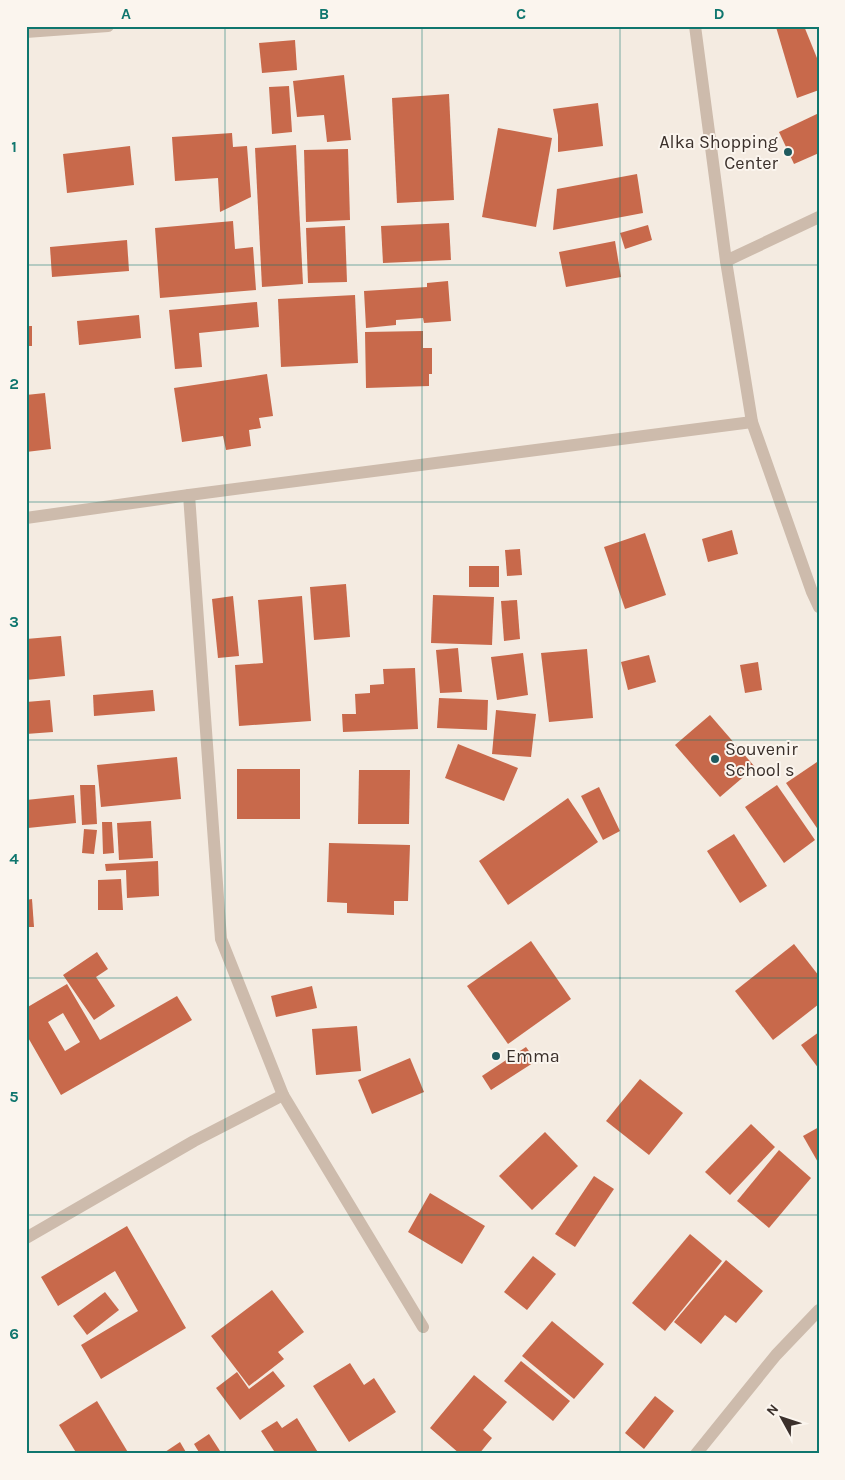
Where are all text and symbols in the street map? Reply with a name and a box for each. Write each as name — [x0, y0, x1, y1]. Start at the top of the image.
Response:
text: A — [121, 4, 131, 23]
text: B — [319, 4, 329, 23]
text: C — [516, 4, 526, 23]
text: D — [714, 4, 725, 23]
place label: Alka Shopping Center — [659, 131, 778, 174]
text: 1 — [11, 137, 17, 156]
marker: Alka Shopping Center — [782, 146, 794, 158]
text: 2 — [9, 374, 19, 393]
text: 3 — [9, 612, 19, 631]
place label: Souvenir School s — [725, 738, 798, 781]
marker: Souvenir School s — [709, 753, 721, 765]
text: 4 — [9, 849, 19, 868]
place label: Emma — [506, 1045, 560, 1067]
marker: Emma — [490, 1050, 502, 1062]
text: 5 — [9, 1087, 19, 1106]
text: 6 — [9, 1324, 19, 1343]
north arrow — [758, 1392, 808, 1442]
text: N — [763, 1401, 782, 1419]

